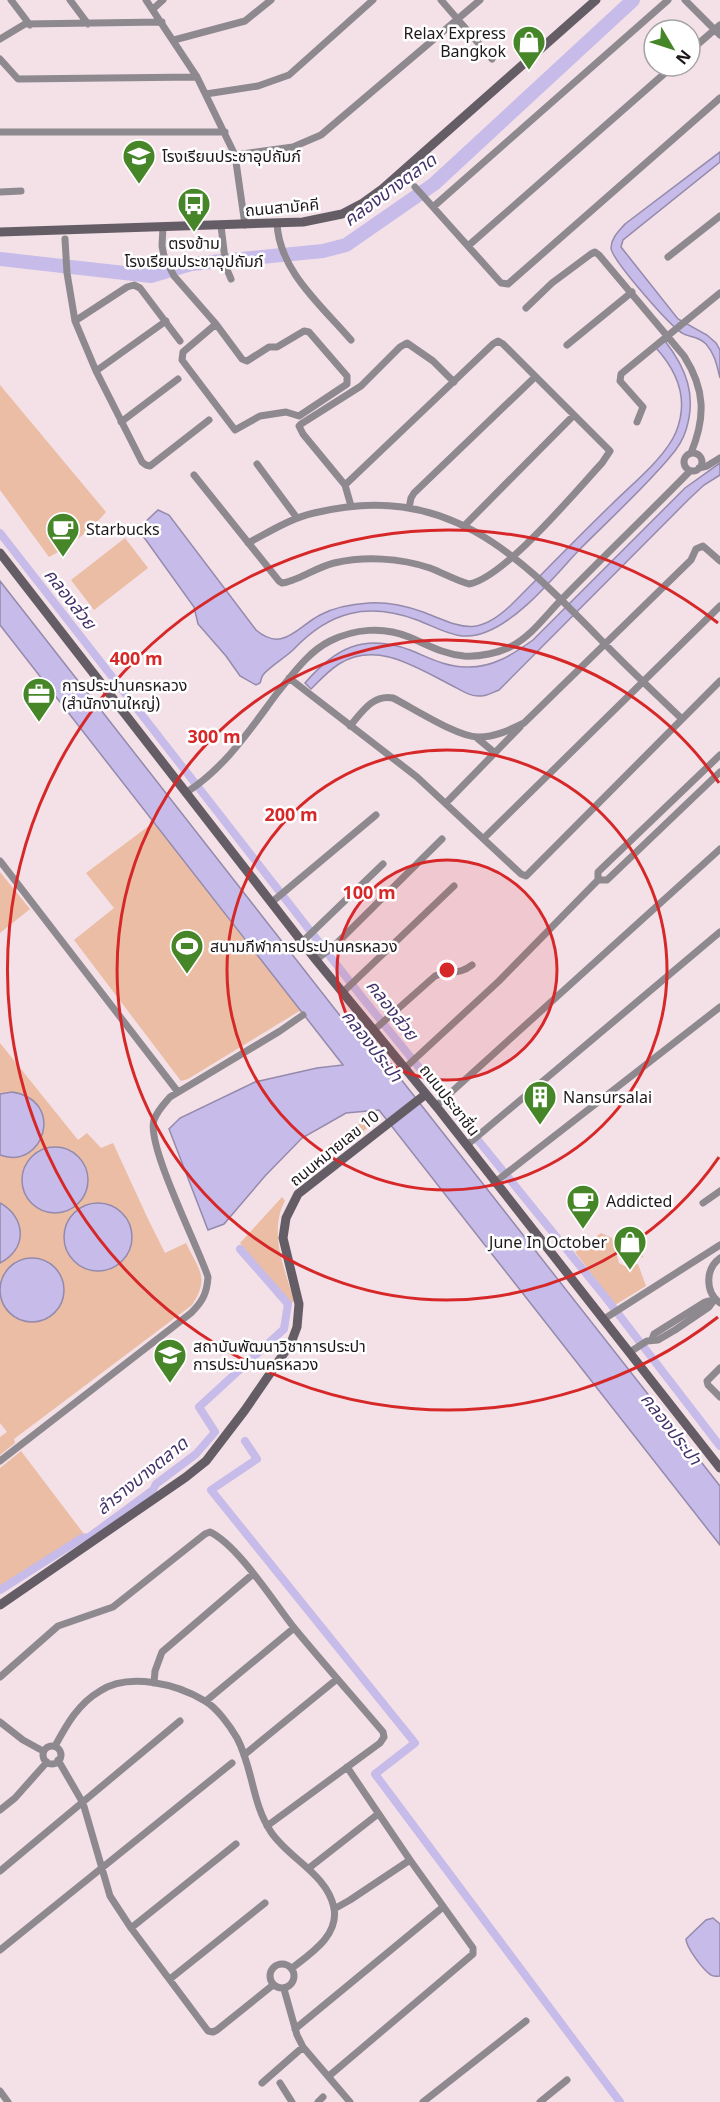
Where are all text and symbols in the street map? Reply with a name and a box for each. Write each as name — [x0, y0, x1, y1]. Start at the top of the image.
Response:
north arrow — [642, 18, 702, 78]
place label: Relax Express Bangkok — [403, 22, 506, 64]
shop icon: Relax Express Bangkok — [511, 24, 547, 71]
text: N — [669, 44, 696, 69]
school or university icon: โรงเรียนประชาอุปถัมภ์ — [121, 138, 157, 185]
place label: โรงเรียนประชาอุปถัมภ์ — [162, 145, 301, 169]
water label: คลองบางตลาด — [338, 147, 443, 233]
bus stop icon: ตรงข้าม โรงเรียนประชาอุปถัมภ์ — [176, 186, 212, 233]
street label: ถนนสามัคคี — [244, 193, 320, 223]
place label: ตรงข้าม โรงเรียนประชาอุปถัมภ์ — [124, 232, 264, 274]
cafe icon: Starbucks — [45, 511, 81, 558]
place label: Starbucks — [86, 518, 160, 542]
water label: คลองส่วย — [37, 563, 103, 637]
text: 400 m — [109, 646, 163, 673]
place label: การประปานครหลวง (สำนักงานใหญ่) — [62, 674, 187, 716]
office icon: การประปานครหลวง (สำนักงานใหญ่) — [21, 676, 57, 723]
text: 300 m — [187, 724, 241, 751]
text: 200 m — [264, 802, 318, 829]
text: 100 m — [342, 880, 396, 907]
sports icon: สนามกีฬาการประปานครหลวง — [169, 928, 205, 975]
place label: สนามกีฬาการประปานครหลวง — [210, 935, 397, 959]
centre of rings — [437, 960, 457, 980]
water label: คลองส่วย — [359, 974, 425, 1048]
water label: คลองประปา — [335, 1004, 409, 1089]
street label: ถนนประชาชื่น — [413, 1059, 485, 1142]
building icon: Nansursalai — [522, 1079, 558, 1126]
place label: Nansursalai — [563, 1086, 652, 1110]
street label: ถนนหมายเลข 10 — [285, 1105, 385, 1193]
cafe icon: Addicted — [565, 1183, 601, 1230]
place label: Addicted — [606, 1190, 672, 1214]
shop icon: June In October — [612, 1224, 648, 1271]
place label: June In October — [487, 1231, 607, 1255]
place label: สถาบันพัฒนาวิชาการประปา การประปานครหลวง — [193, 1335, 366, 1377]
school or university icon: สถาบันพัฒนาวิชาการประปา การประปานครหลวง — [152, 1337, 188, 1384]
water label: คลองประปา — [634, 1387, 708, 1472]
water label: ลำรางบางตลาด — [91, 1430, 195, 1522]

